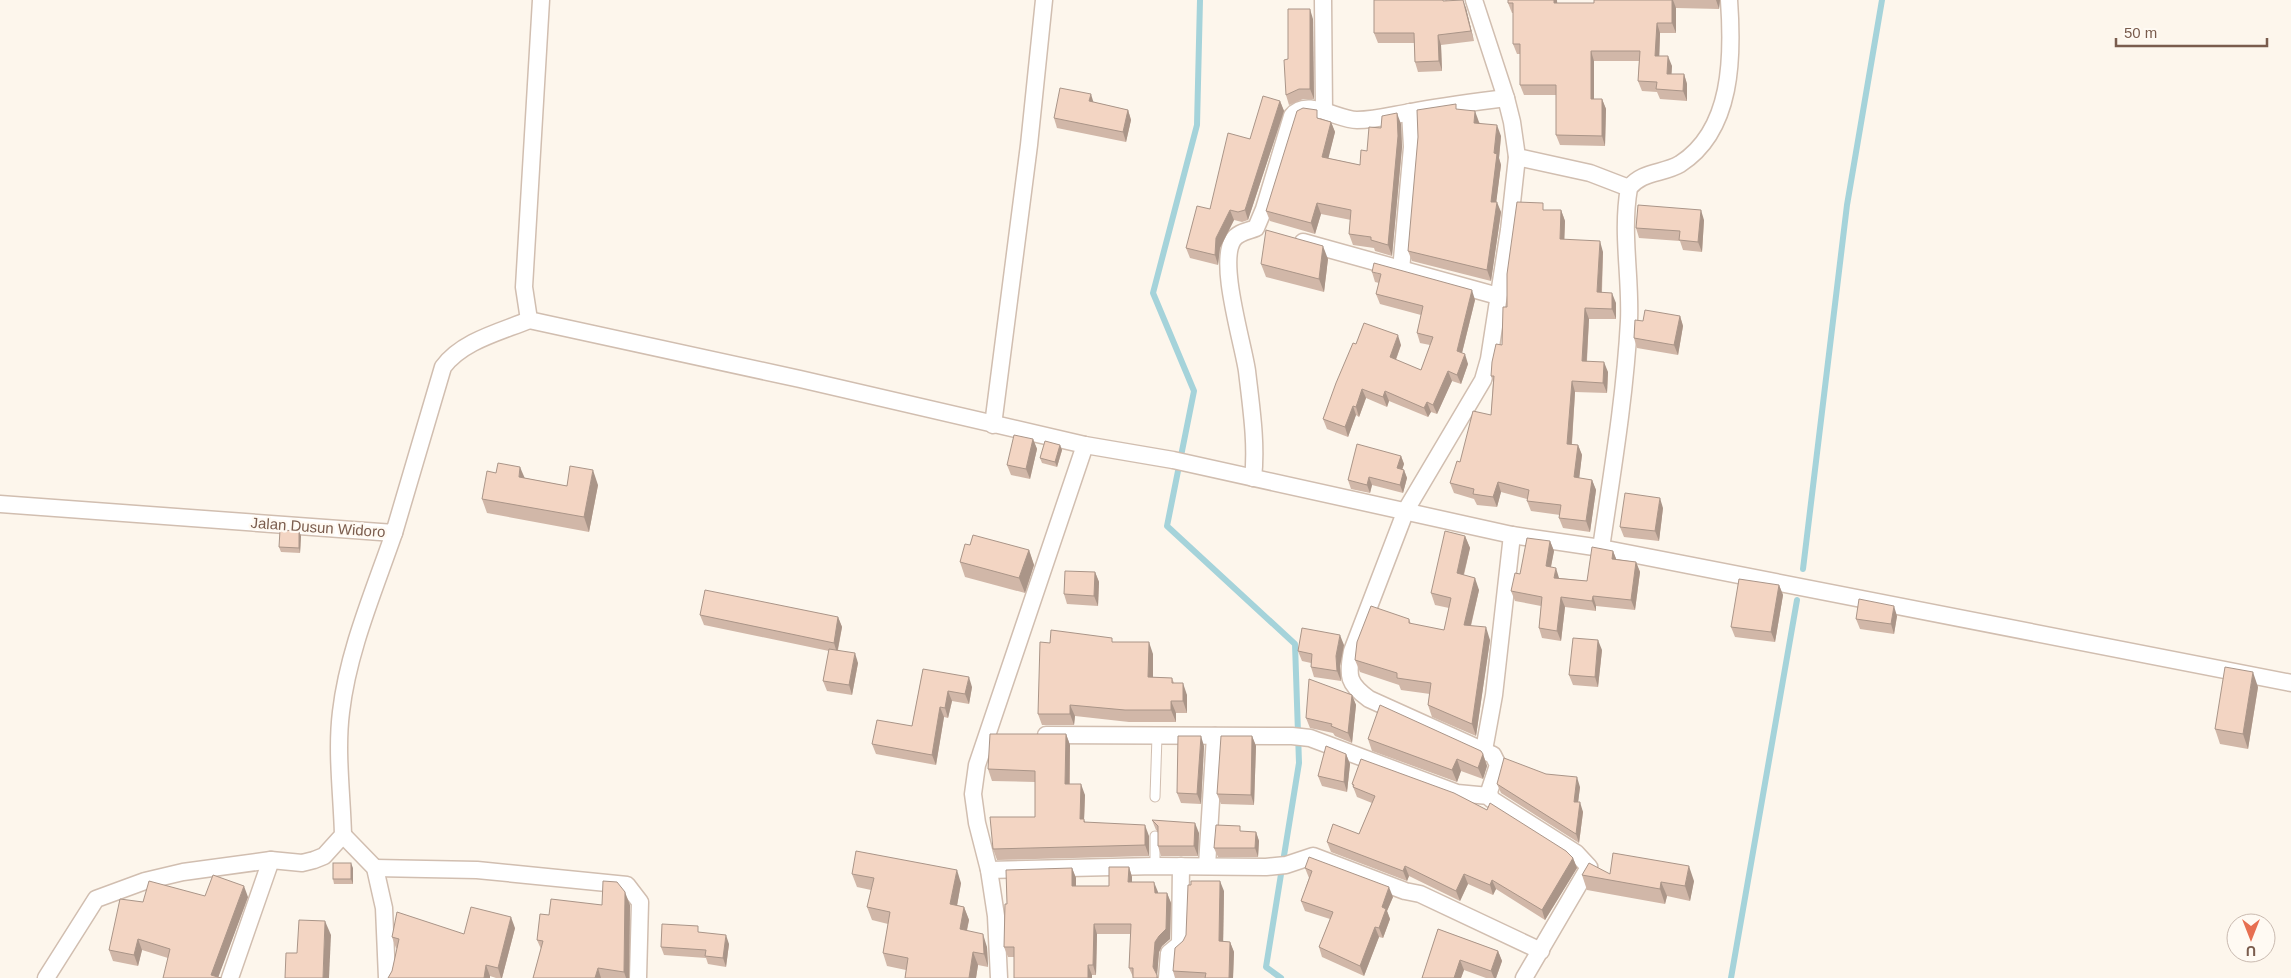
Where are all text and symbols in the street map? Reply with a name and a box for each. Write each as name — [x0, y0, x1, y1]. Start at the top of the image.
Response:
scale bar — [2116, 15, 2267, 47]
text: 50 m — [2124, 24, 2157, 41]
street label: Jalan Dusun Widoro — [250, 514, 386, 540]
north arrow — [2226, 913, 2276, 963]
text: U — [2246, 943, 2256, 959]

